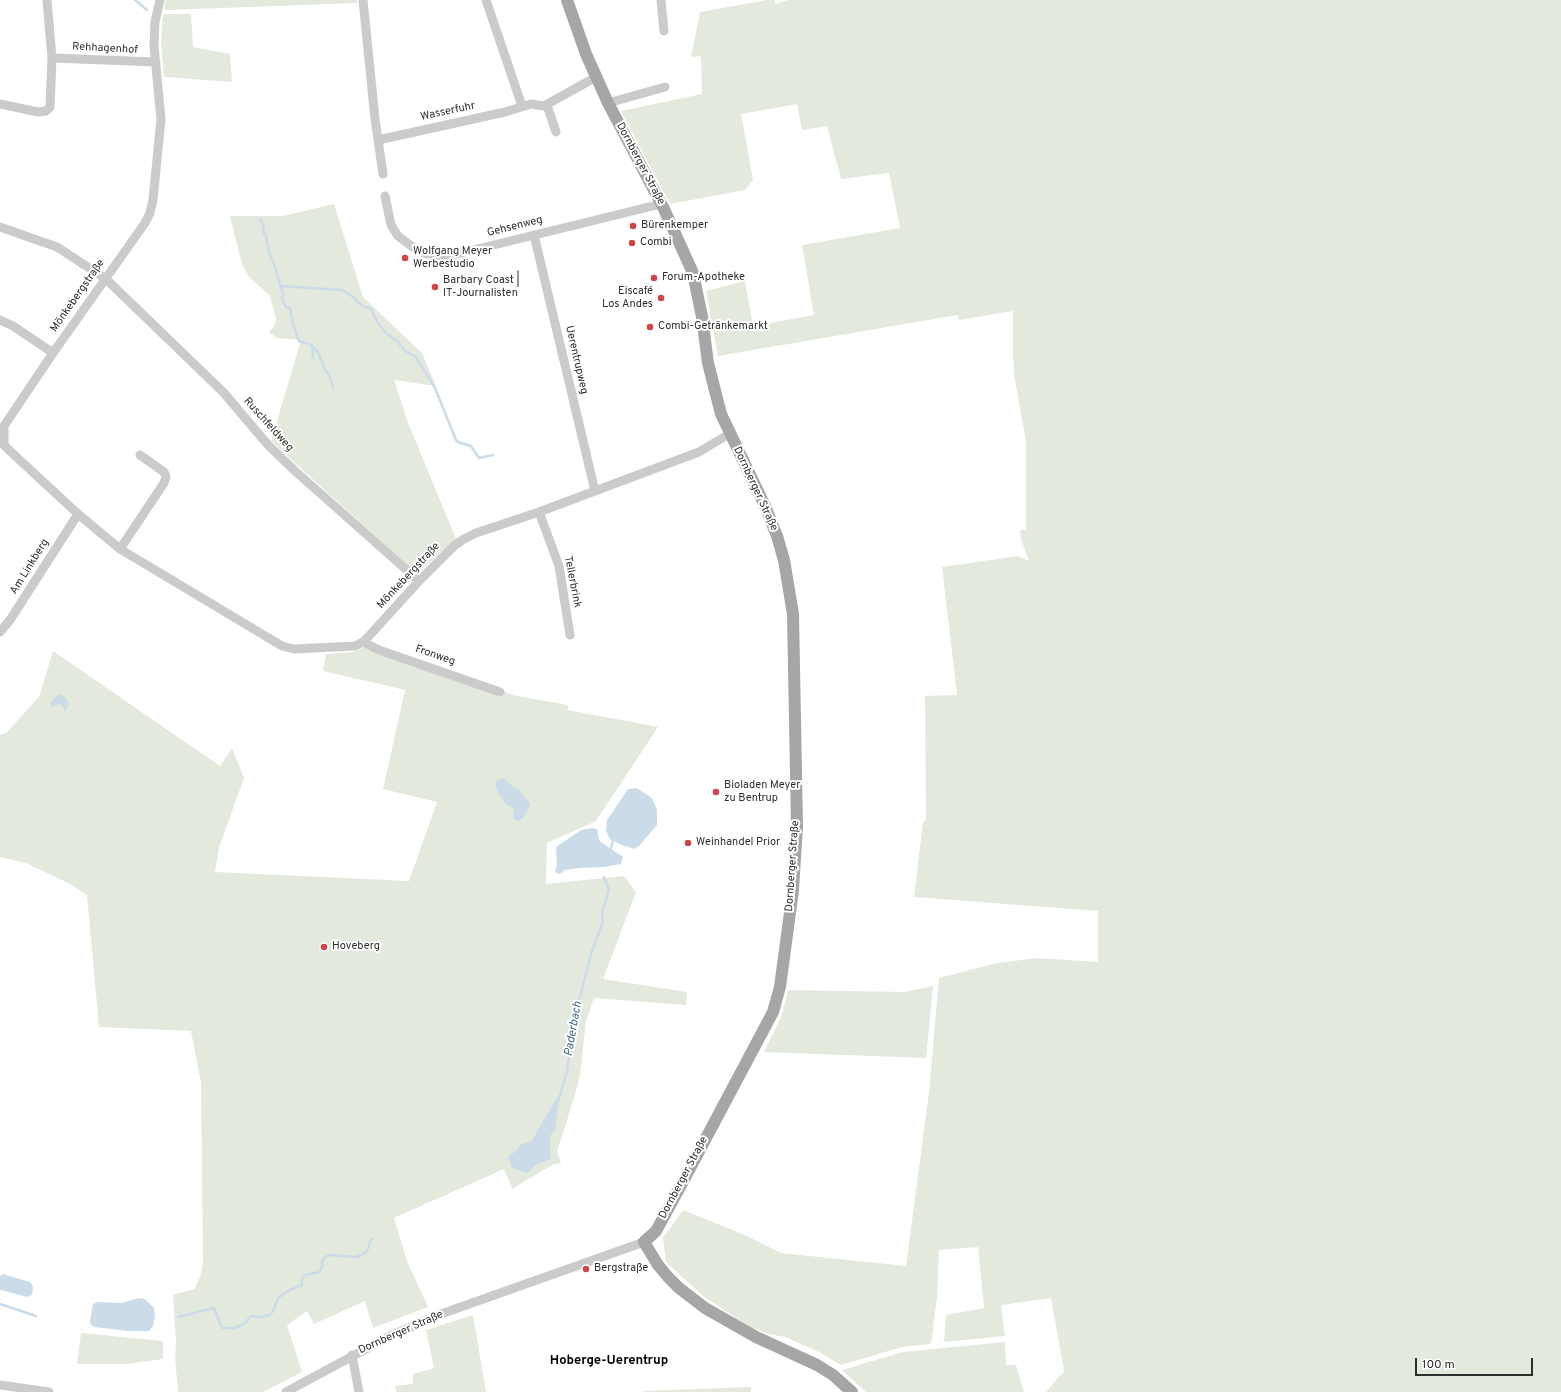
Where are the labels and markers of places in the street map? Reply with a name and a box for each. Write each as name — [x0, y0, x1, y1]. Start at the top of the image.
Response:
place label: Bürenkemper — [641, 219, 708, 233]
marker: Bürenkemper — [628, 221, 638, 231]
place label: Combi — [640, 236, 672, 250]
marker: Combi — [627, 238, 637, 248]
place label: Wolfgang Meyer Werbestudio — [413, 245, 492, 271]
marker: Wolfgang Meyer Werbestudio — [400, 253, 410, 263]
place label: Forum-Apotheke — [662, 271, 745, 285]
marker: Forum-Apotheke — [649, 273, 659, 283]
place label: Barbary Coast | IT-Journalisten — [443, 274, 520, 300]
marker: Barbary Coast | IT-Journalisten — [430, 282, 440, 292]
place label: Eiscafé Los Andes — [602, 285, 653, 311]
marker: Eiscafé Los Andes — [656, 293, 666, 303]
place label: Combi-Getränkemarkt — [658, 320, 768, 334]
marker: Combi-Getränkemarkt — [645, 322, 655, 332]
place label: Bioladen Meyer zu Bentrup — [724, 779, 801, 805]
marker: Bioladen Meyer zu Bentrup — [711, 787, 721, 797]
place label: Weinhandel Prior — [696, 836, 780, 850]
marker: Weinhandel Prior — [683, 838, 693, 848]
place label: Hoveberg — [332, 940, 380, 954]
marker: Hoveberg — [319, 942, 329, 952]
place label: Bergstraße — [594, 1262, 648, 1276]
marker: Bergstraße — [581, 1264, 591, 1274]

